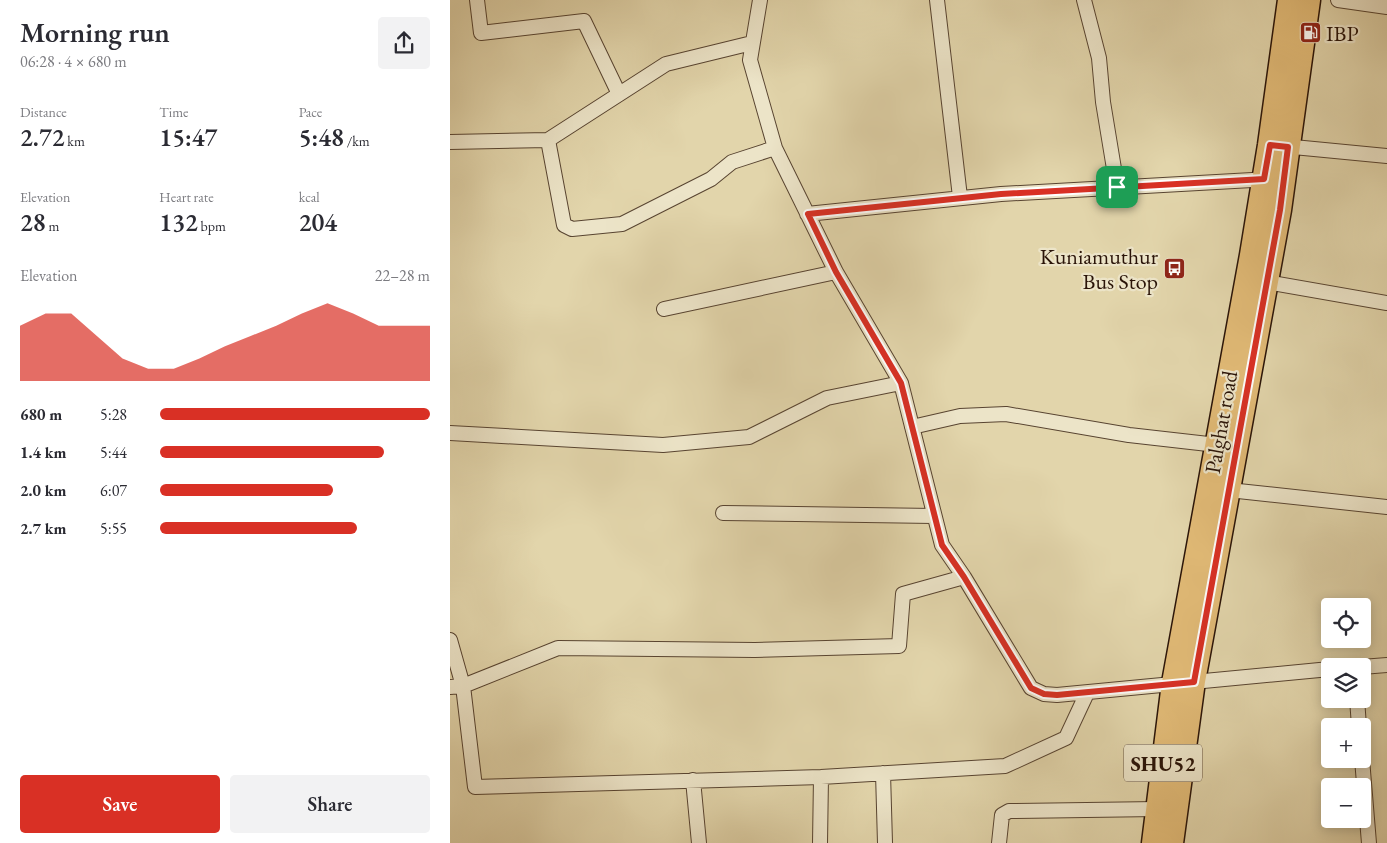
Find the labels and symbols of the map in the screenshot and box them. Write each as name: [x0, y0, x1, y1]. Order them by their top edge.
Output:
place label: IBP: [1326, 19, 1359, 48]
fuel station icon: IBP: [1298, 21, 1322, 45]
pin: [1096, 166, 1138, 208]
place label: Kuniamuthur Bus Stop: [1040, 242, 1159, 296]
bus stop icon: Kuniamuthur Bus Stop: [1162, 257, 1186, 281]
street label: Palghat road: [1198, 368, 1244, 476]
road number: SHU52: [1124, 744, 1202, 781]

